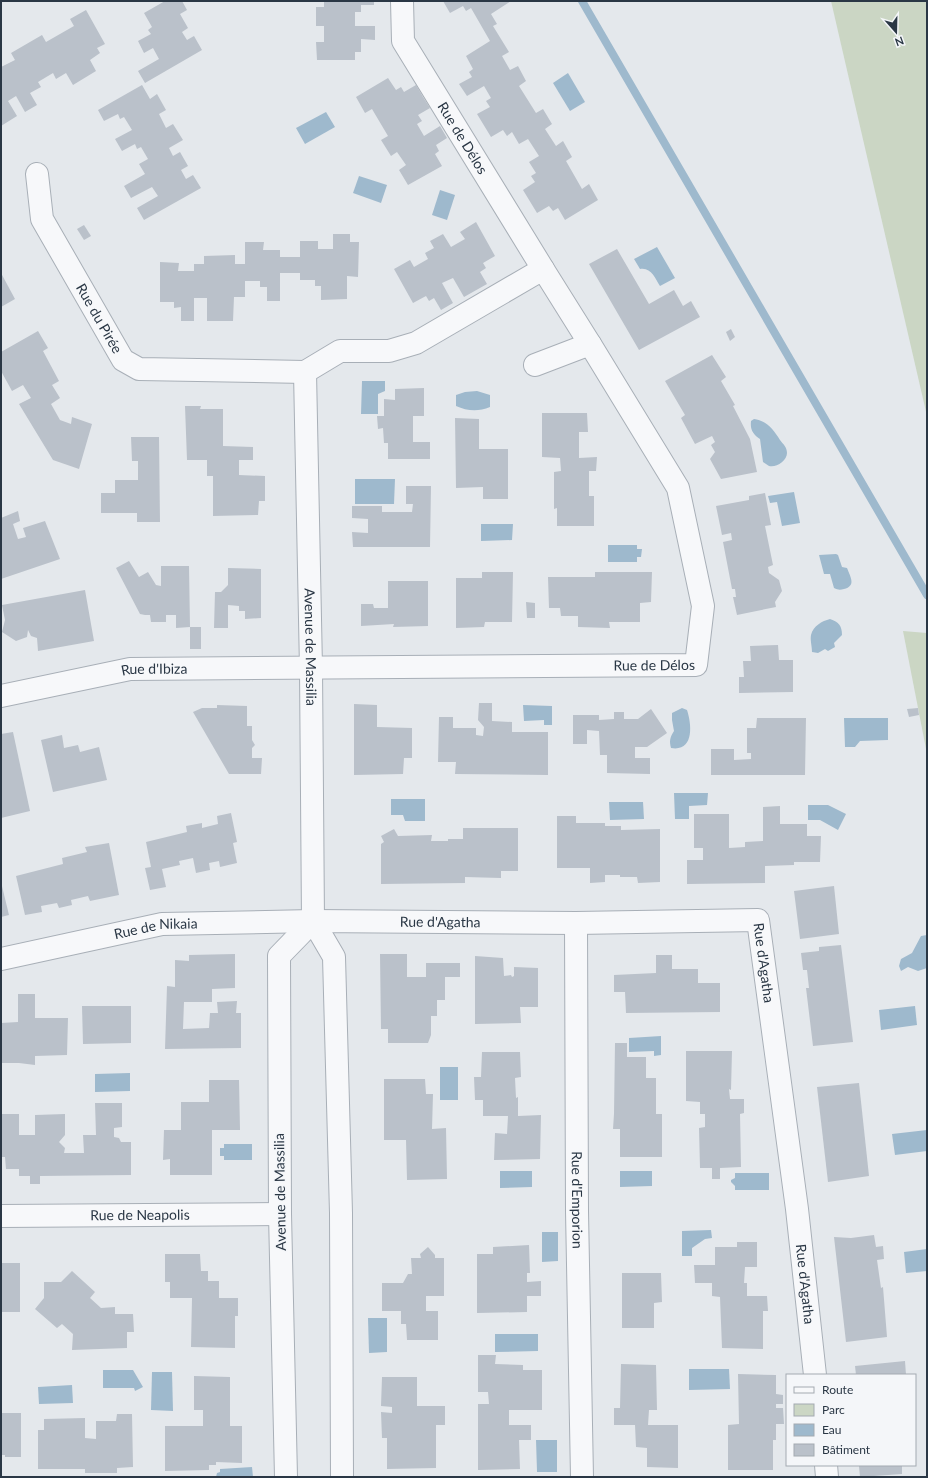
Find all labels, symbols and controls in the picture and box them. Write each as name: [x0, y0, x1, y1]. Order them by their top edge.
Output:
north arrow: [876, 12, 916, 52]
text: N: [893, 34, 906, 49]
street label: Rue de Délos: [435, 99, 492, 177]
street label: Rue du Pirée: [73, 280, 126, 356]
street label: Avenue de Massilia: [301, 588, 320, 706]
street label: Rue de Délos: [613, 656, 695, 674]
street label: Rue d'Ibiza: [119, 660, 187, 679]
street label: Rue d'Agatha: [400, 913, 481, 930]
street label: Rue de Nikaia: [112, 914, 198, 942]
street label: Rue d'Agatha: [750, 922, 778, 1004]
street label: Avenue de Massilia: [270, 1133, 289, 1251]
street label: Rue d'Emporion: [569, 1151, 587, 1249]
street label: Rue de Neapolis: [90, 1206, 190, 1223]
street label: Rue d'Agatha: [793, 1243, 818, 1325]
legend: [786, 1374, 916, 1466]
text: Route: [822, 1382, 853, 1397]
text: Parc: [822, 1402, 845, 1417]
text: Eau: [822, 1422, 842, 1437]
text: Bâtiment: [822, 1442, 871, 1457]

